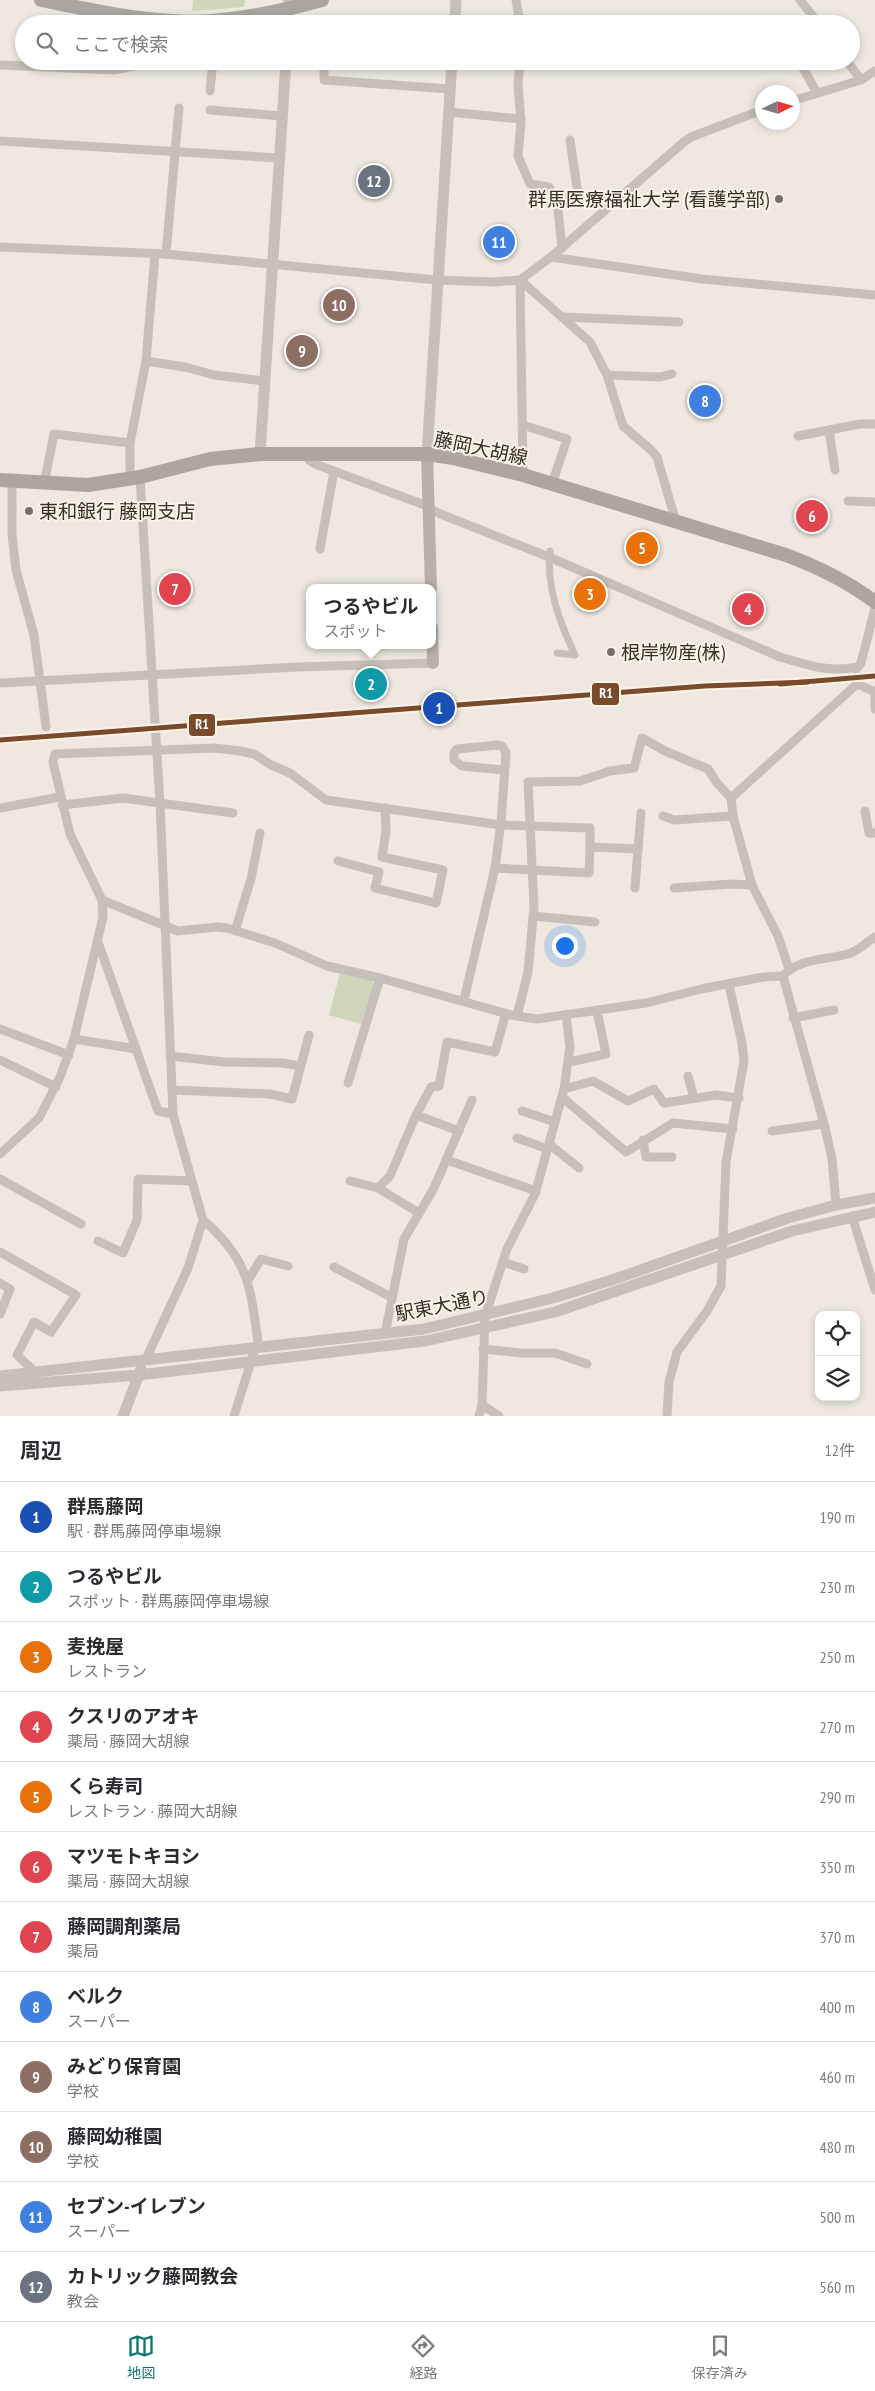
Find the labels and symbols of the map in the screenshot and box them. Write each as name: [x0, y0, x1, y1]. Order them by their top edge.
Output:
north arrow: [755, 85, 800, 130]
pin: 12: [358, 162, 390, 200]
place label: 群馬医療福祉大学 (看護学部): [528, 187, 770, 211]
marker: 群馬医療福祉大学 (看護学部): [773, 193, 785, 205]
pin: 11: [483, 223, 515, 261]
pin: 10: [323, 286, 355, 324]
pin: 9: [286, 332, 318, 370]
pin: 8: [689, 382, 721, 420]
street label: 藤岡大胡線: [432, 426, 530, 470]
pin: 6: [796, 497, 828, 535]
place label: 東和銀行 藤岡支店: [39, 499, 195, 523]
marker: 東和銀行 藤岡支店: [23, 505, 35, 517]
pin: 5: [626, 529, 658, 567]
pin: 7: [159, 570, 191, 608]
pin: 3: [574, 575, 606, 613]
pin: 4: [732, 590, 764, 628]
place label: 根岸物産(株): [621, 640, 725, 664]
marker: 根岸物産(株): [605, 646, 617, 658]
pin: 2: [355, 665, 387, 703]
line badge: R1: [591, 682, 620, 706]
text: R1: [599, 684, 613, 702]
pin: 1: [423, 689, 455, 727]
line badge: R1: [188, 713, 216, 737]
text: R1: [195, 715, 209, 733]
your location: [552, 933, 578, 959]
street label: 駅東大通り: [393, 1284, 491, 1326]

